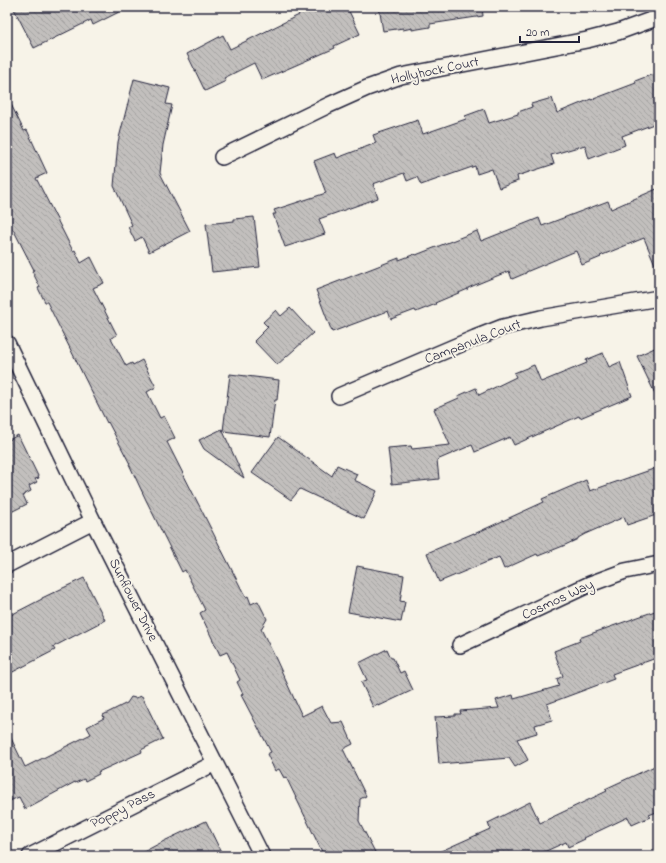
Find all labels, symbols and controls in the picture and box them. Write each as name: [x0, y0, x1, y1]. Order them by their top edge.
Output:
scale bar: [520, 18, 579, 44]
text: 20 m: [526, 24, 549, 42]
street label: Hollyhock Court: [389, 51, 481, 92]
street label: Campanula Court: [422, 314, 524, 370]
street label: Sunflower Drive: [103, 555, 163, 646]
street label: Cosmos Way: [519, 574, 598, 627]
street label: Poppy Pass: [87, 784, 159, 835]

